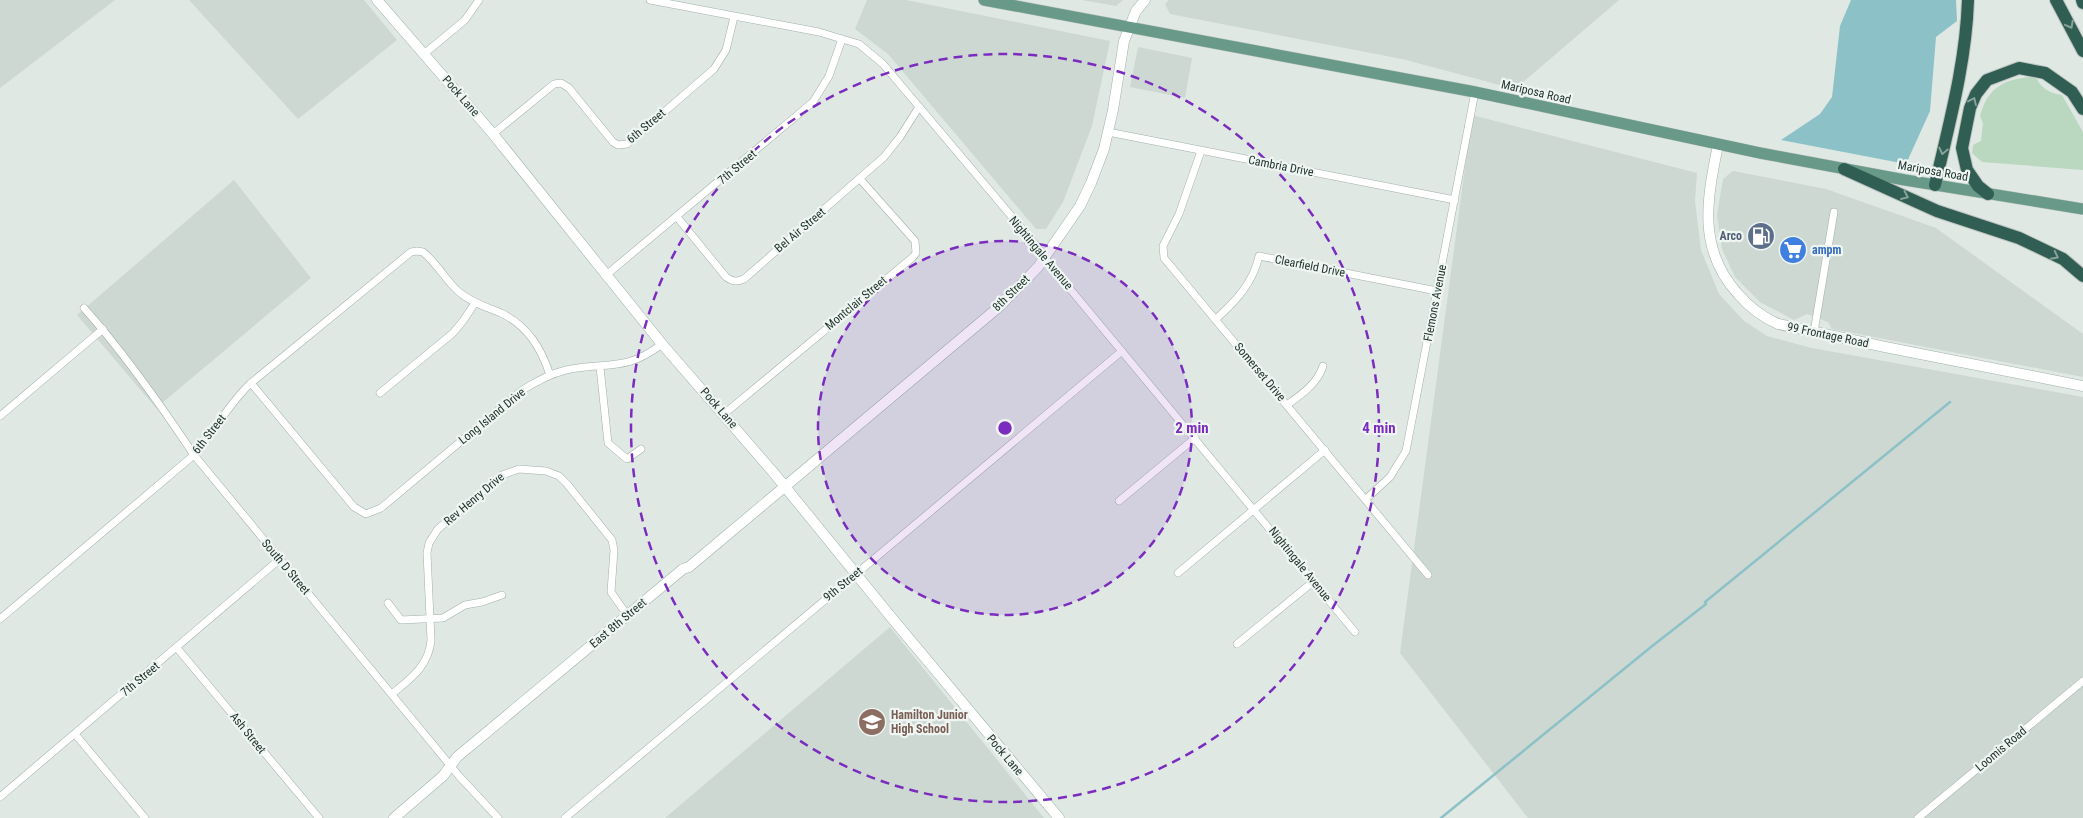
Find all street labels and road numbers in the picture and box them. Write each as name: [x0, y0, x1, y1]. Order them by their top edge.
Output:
street label: Pock Lane: [440, 73, 483, 119]
street label: Mariposa Road: [1500, 77, 1572, 107]
street label: 6th Street: [624, 106, 669, 146]
street label: 7th Street: [715, 147, 760, 187]
street label: Cambria Drive: [1247, 153, 1315, 179]
street label: Mariposa Road: [1897, 158, 1969, 184]
street label: Bel Air Street: [772, 204, 829, 255]
street label: Nightingale Avenue: [1006, 214, 1076, 293]
street label: Clearfield Drive: [1274, 252, 1347, 280]
street label: Flemons Avenue: [1421, 263, 1449, 343]
street label: 8th Street: [990, 272, 1033, 314]
street label: Montclair Street: [822, 273, 890, 333]
street label: 99 Frontage Road: [1786, 319, 1870, 351]
street label: Somerset Drive: [1232, 340, 1289, 404]
street label: Long Island Drive: [456, 385, 528, 447]
street label: Pock Lane: [698, 385, 741, 431]
street label: 6th Street: [189, 411, 229, 456]
street label: Rev Henry Drive: [441, 470, 507, 528]
street label: Nightingale Avenue: [1266, 524, 1334, 604]
street label: South D Street: [259, 537, 313, 598]
street label: 9th Street: [821, 564, 866, 604]
street label: East 8th Street: [587, 595, 650, 651]
street label: 7th Street: [118, 659, 163, 699]
street label: Ash Street: [227, 710, 269, 757]
street label: Loomis Road: [1973, 724, 2029, 774]
street label: Pock Lane: [984, 732, 1026, 779]

